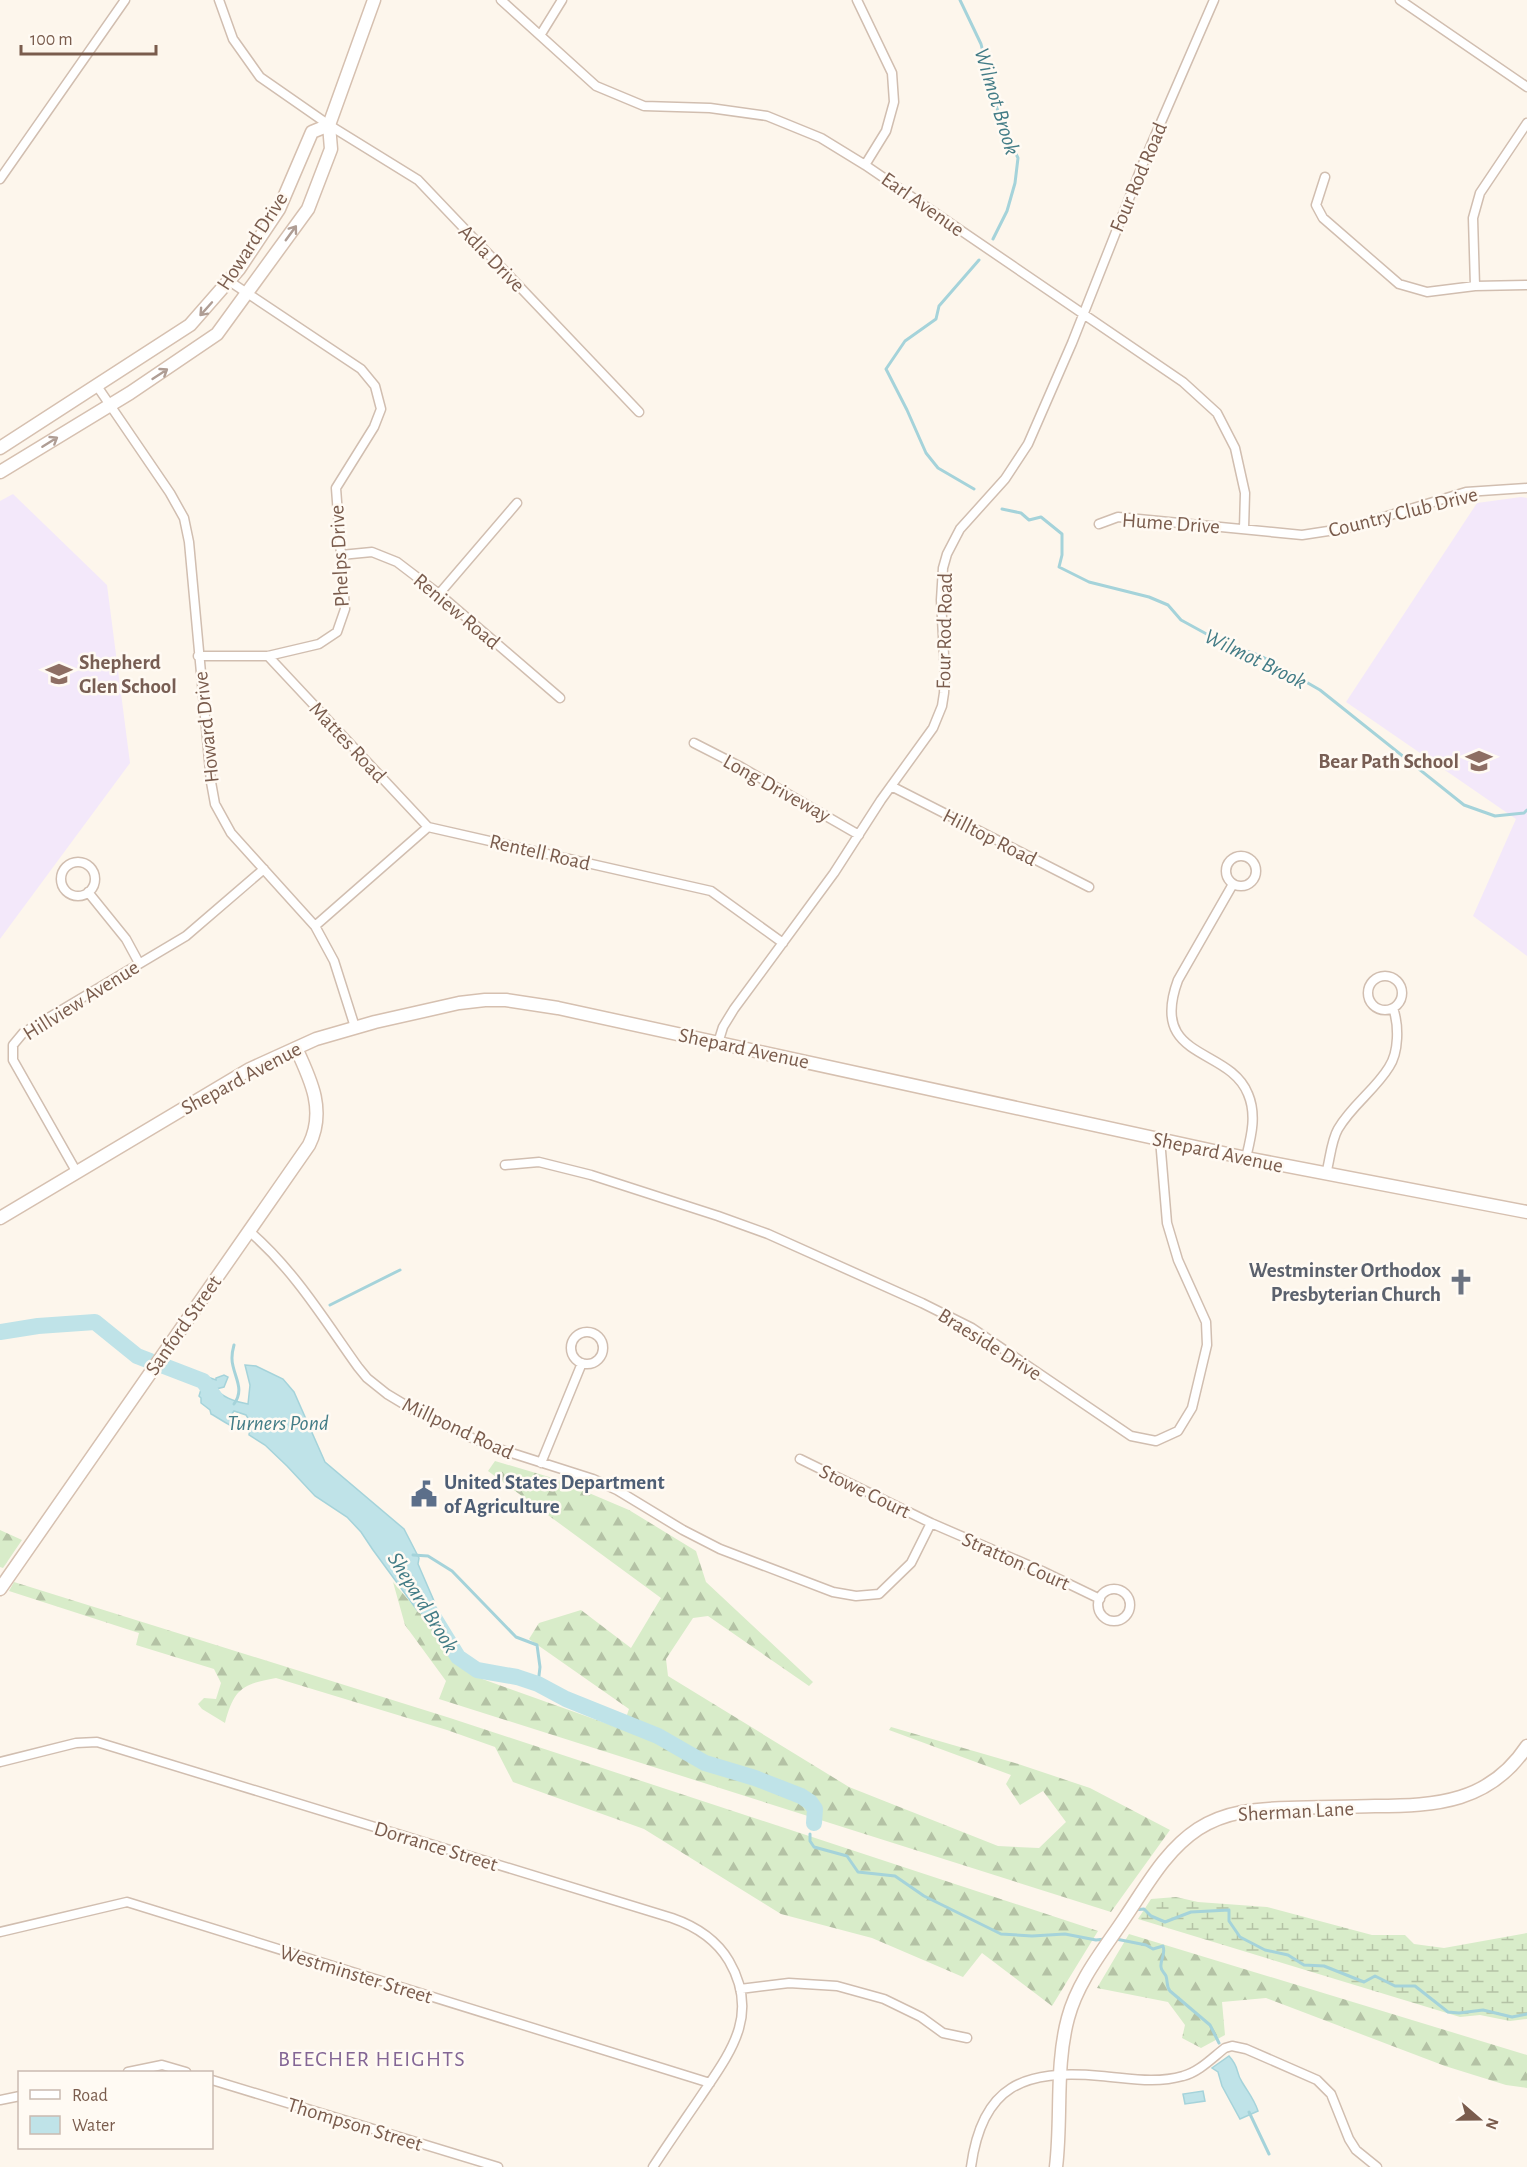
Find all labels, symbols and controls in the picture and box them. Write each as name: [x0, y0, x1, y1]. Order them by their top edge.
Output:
scale bar: [21, 18, 156, 56]
text: 100 m: [30, 31, 73, 49]
water label: Wilmot Brook: [970, 45, 1024, 157]
street label: Four Rod Road: [1106, 119, 1171, 235]
street label: Earl Avenue: [877, 168, 968, 241]
street label: Howard Drive: [213, 189, 292, 294]
street label: Adla Drive: [455, 221, 529, 296]
one-way arrow: [285, 225, 297, 241]
one-way arrow: [199, 301, 213, 316]
one-way arrow: [151, 367, 168, 379]
one-way arrow: [41, 436, 58, 448]
street label: Country Club Drive: [1326, 484, 1480, 541]
street label: Phelps Drive: [326, 504, 353, 608]
street label: Hume Drive: [1121, 510, 1221, 537]
street label: Reniew Road: [409, 569, 504, 653]
street label: Four Rod Road: [933, 572, 956, 690]
water label: Wilmot Brook: [1201, 625, 1310, 693]
place label: Shepherd Glen School: [79, 652, 177, 697]
school or university icon: Shepherd Glen School: [44, 659, 74, 689]
street label: Howard Drive: [190, 670, 223, 784]
street label: Mattes Road: [305, 698, 390, 787]
school or university icon: Bear Path School: [1464, 746, 1494, 776]
street label: Long Driveway: [720, 750, 834, 826]
place label: Bear Path School: [1318, 751, 1459, 772]
street label: Hilltop Road: [939, 805, 1040, 870]
street label: Rentell Road: [487, 831, 593, 874]
street label: Hillview Avenue: [20, 956, 143, 1044]
street label: Shepard Avenue: [677, 1024, 811, 1073]
street label: Shepard Avenue: [178, 1038, 305, 1119]
street label: Shepard Avenue: [1151, 1128, 1285, 1177]
place label: Westminster Orthodox Presbyterian Church: [1249, 1260, 1441, 1305]
church icon: Westminster Orthodox Presbyterian Church: [1446, 1267, 1476, 1297]
street label: Sanford Street: [141, 1271, 226, 1379]
street label: Braeside Drive: [934, 1304, 1045, 1384]
street label: Millpond Road: [399, 1394, 517, 1463]
water label: Turners Pond: [227, 1412, 329, 1434]
street label: Stowe Court: [816, 1461, 914, 1523]
place label: United States Department of Agriculture: [444, 1472, 664, 1517]
public building icon: United States Department of Agriculture: [409, 1479, 439, 1509]
street label: Stratton Court: [959, 1528, 1073, 1595]
water label: Shepard Brook: [383, 1548, 463, 1657]
street label: Sherman Lane: [1237, 1798, 1355, 1825]
street label: Dorrance Street: [372, 1818, 500, 1875]
street label: Westminster Street: [277, 1941, 435, 2008]
district label: BEECHER HEIGHTS: [278, 2048, 466, 2070]
legend: [18, 2071, 213, 2149]
text: Road: [72, 2087, 108, 2105]
north arrow: [1449, 2089, 1509, 2149]
street label: Thompson Street: [285, 2094, 425, 2155]
text: N: [1483, 2116, 1502, 2132]
text: Water: [72, 2117, 115, 2135]

